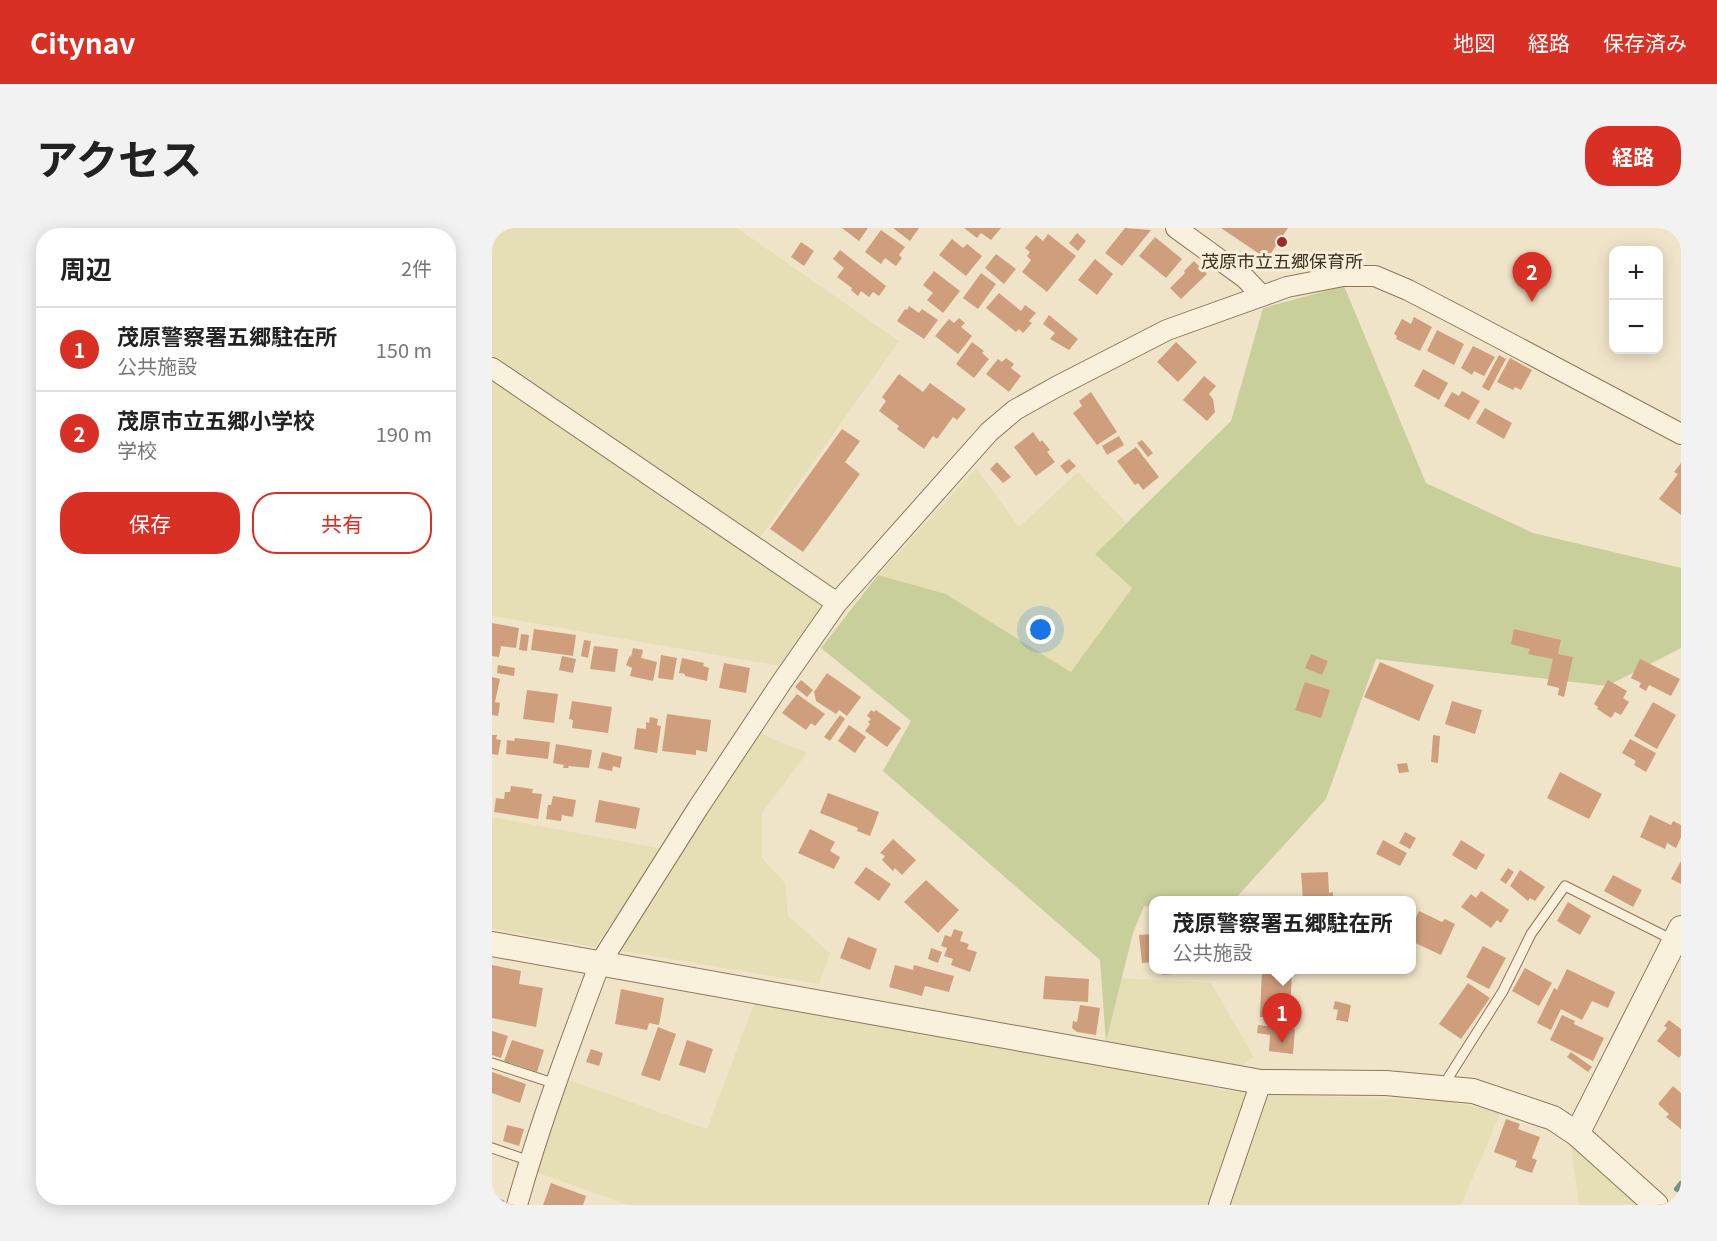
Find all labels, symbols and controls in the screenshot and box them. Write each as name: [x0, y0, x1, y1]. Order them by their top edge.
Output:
text: Citynav: [30, 22, 135, 62]
text: 地図: [1453, 27, 1495, 57]
text: 経路: [1528, 27, 1570, 57]
text: 保存済み: [1603, 27, 1687, 57]
text: アクセス: [36, 126, 202, 187]
button: 経路: [1585, 126, 1681, 186]
marker: 茂原市立五郷保育所: [1275, 235, 1289, 249]
map controls: [1609, 246, 1663, 354]
button: +: [1609, 246, 1663, 300]
place label: 茂原市立五郷保育所: [1201, 247, 1363, 273]
text: 周辺: [60, 249, 112, 286]
text: 2件: [401, 253, 432, 282]
pin: 2: [1512, 253, 1552, 302]
button: −: [1609, 300, 1663, 354]
text: 茂原警察署五郷駐在所: [117, 319, 337, 351]
text: 1: [74, 335, 85, 364]
text: 150 m: [376, 335, 432, 364]
text: 公共施設: [117, 351, 197, 380]
text: 茂原市立五郷小学校: [117, 403, 315, 435]
text: 2: [74, 419, 85, 448]
text: 190 m: [376, 419, 432, 448]
text: 学校: [117, 435, 157, 464]
button: 保存: [60, 492, 240, 554]
button: 共有: [252, 492, 432, 554]
your location: [1026, 615, 1055, 644]
popup: [1149, 896, 1416, 974]
text: 茂原警察署五郷駐在所: [1172, 905, 1393, 937]
text: 公共施設: [1172, 937, 1252, 966]
pin: 1: [1262, 994, 1302, 1043]

